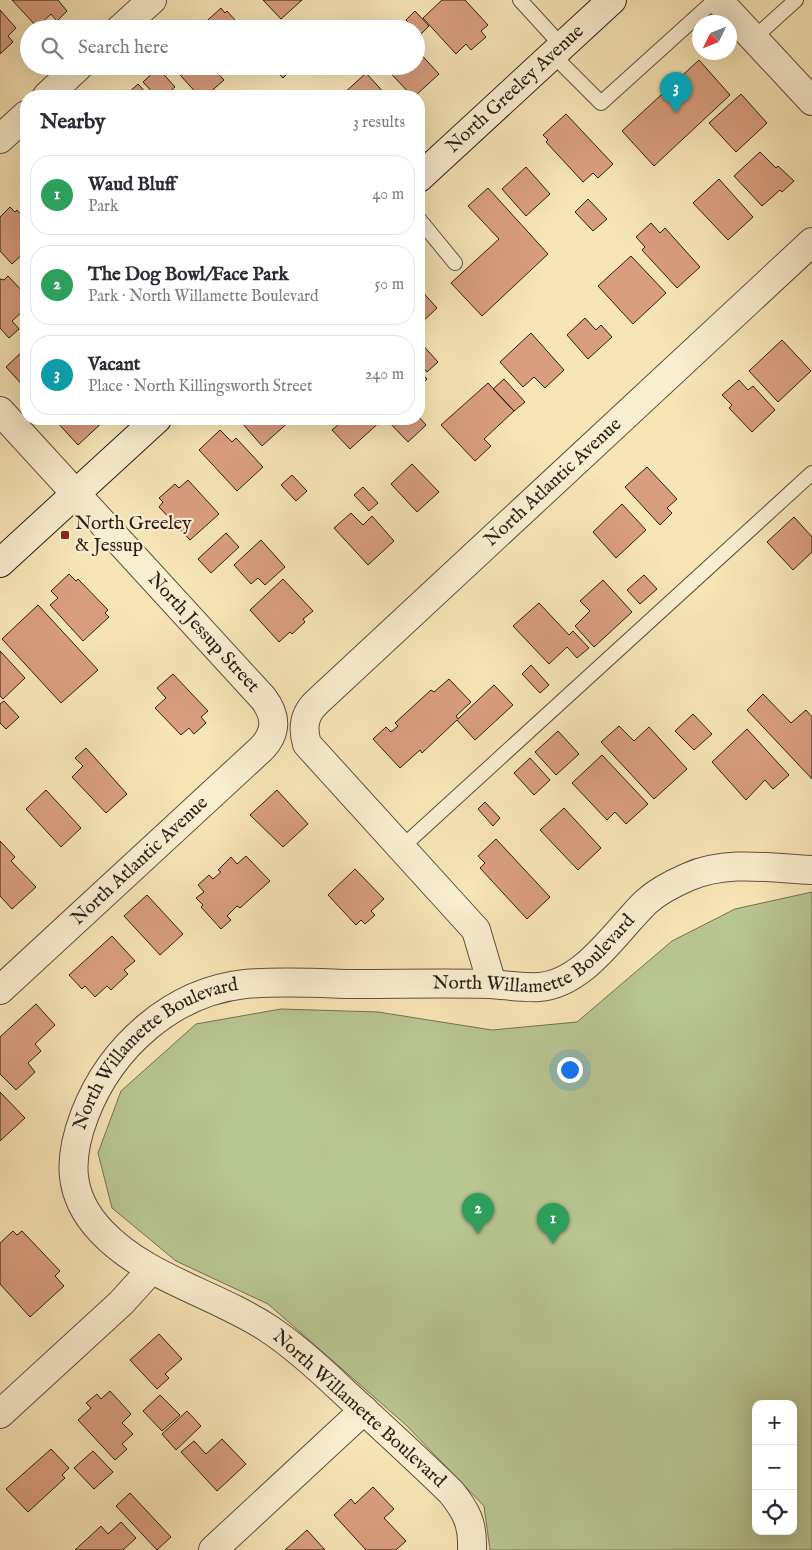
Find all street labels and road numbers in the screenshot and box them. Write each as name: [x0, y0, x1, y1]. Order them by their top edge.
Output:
street label: North Greeley Avenue: [441, 20, 589, 159]
street label: North Atlantic Avenue: [480, 413, 627, 552]
street label: North Jessup Street: [142, 568, 265, 698]
street label: North Atlantic Avenue: [67, 791, 214, 931]
street label: North Willamette Boulevard: [433, 909, 641, 999]
street label: North Willamette Boulevard: [68, 973, 241, 1133]
street label: North Willamette Boulevard: [267, 1325, 451, 1494]

